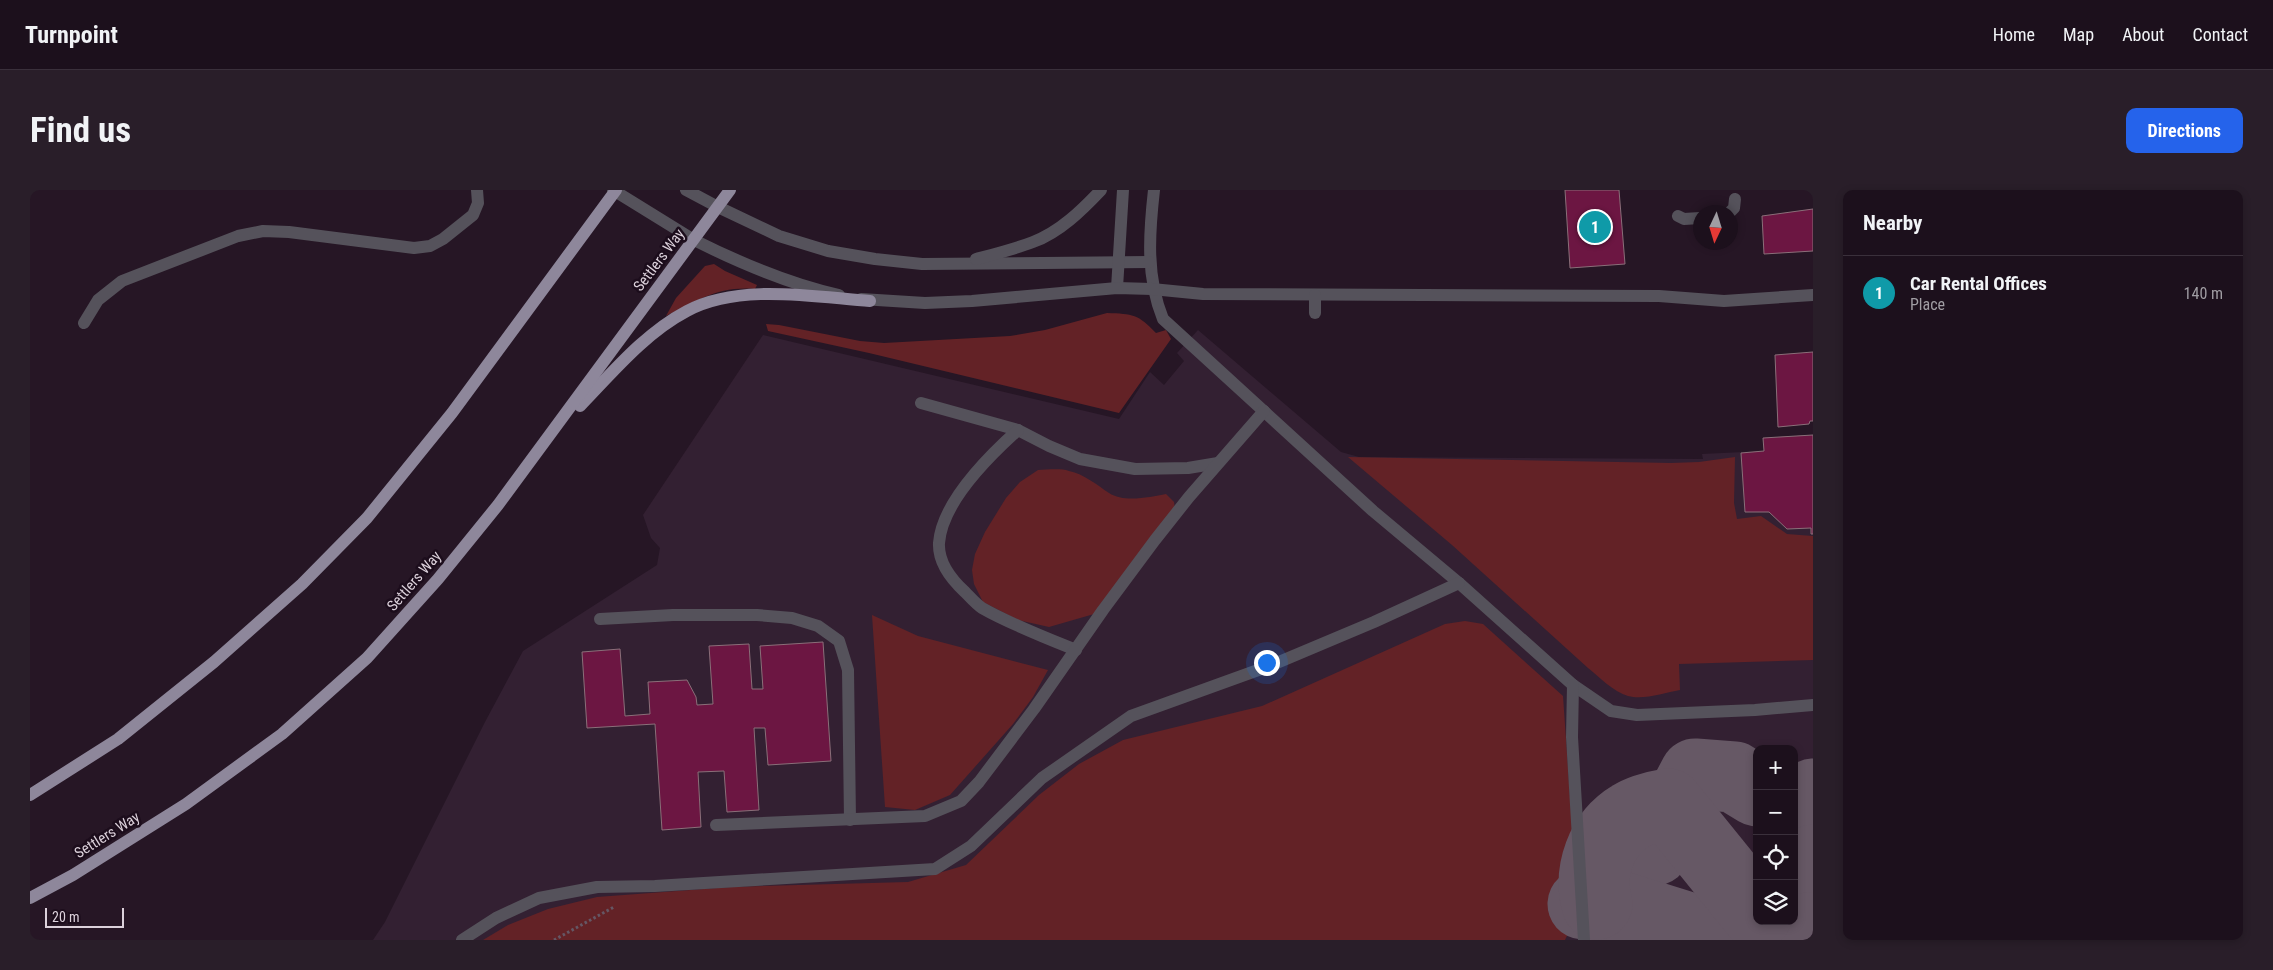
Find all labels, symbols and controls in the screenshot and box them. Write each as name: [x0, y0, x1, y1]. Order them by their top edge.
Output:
text: Turnpoint: [25, 21, 118, 49]
text: Home: [1993, 24, 2035, 45]
text: Map: [2063, 24, 2094, 45]
text: About: [2122, 24, 2164, 45]
text: Contact: [2192, 24, 2248, 45]
button: Directions: [2126, 108, 2243, 153]
text: Find us: [30, 110, 131, 151]
north arrow: [1693, 205, 1738, 250]
pin: 1: [1579, 208, 1611, 246]
text: Nearby: [1863, 211, 1922, 235]
street label: Settlers Way: [630, 225, 688, 295]
text: Car Rental Offices: [1910, 272, 2047, 295]
text: 1: [1875, 284, 1883, 303]
text: 140 m: [2184, 284, 2223, 303]
text: Place: [1910, 295, 1945, 314]
street label: Settlers Way: [383, 547, 445, 615]
your location: [1254, 650, 1280, 676]
map controls: [1753, 745, 1798, 925]
button: +: [1753, 745, 1798, 790]
button: −: [1753, 790, 1798, 835]
street label: Settlers Way: [71, 808, 143, 862]
button: locate: [1753, 835, 1798, 880]
button: layers: [1753, 880, 1798, 925]
scale bar: [45, 905, 124, 928]
text: 20 m: [52, 909, 80, 925]

